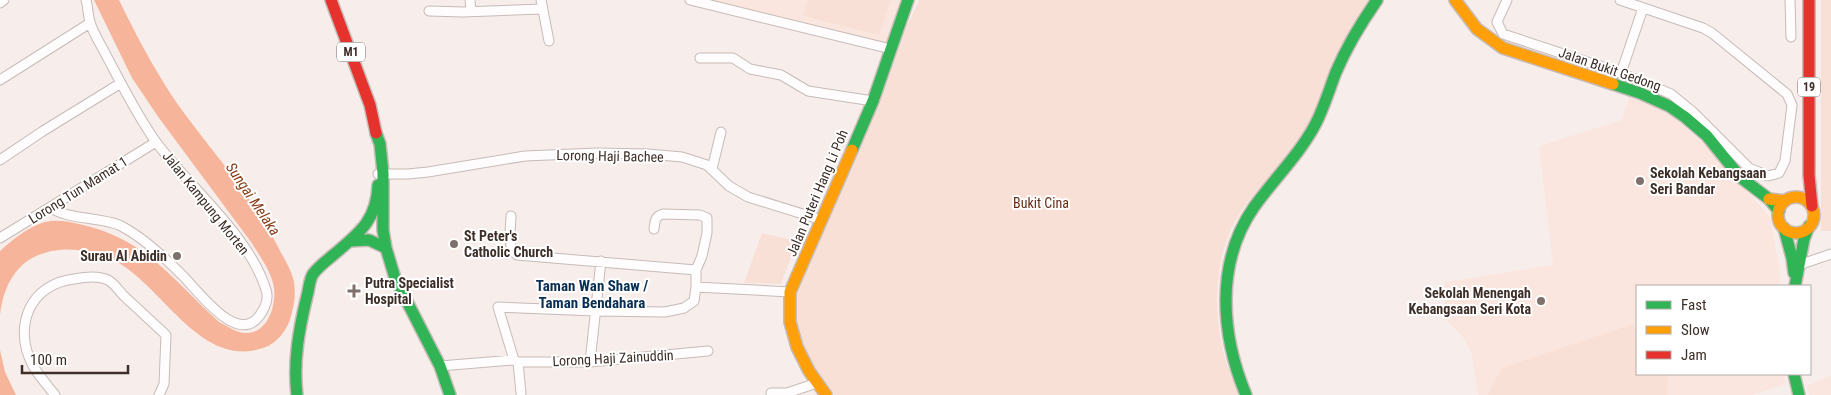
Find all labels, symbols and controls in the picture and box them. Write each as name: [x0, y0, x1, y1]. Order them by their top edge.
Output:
road number: M1: [337, 42, 365, 62]
street label: Jalan Bukit Gedong: [1557, 44, 1663, 94]
road number: 19: [1798, 77, 1820, 96]
street label: Jalan Puteri Hang Li Poh: [783, 127, 851, 259]
street label: Lorong Haji Bachee: [556, 147, 664, 165]
street label: Jalan Kampung Morten: [159, 148, 253, 258]
street label: Lorong Tun Mamat 1: [26, 153, 130, 227]
water label: Sungai Melaka: [222, 159, 284, 239]
place label: Sekolah Kebangsaan Seri Bandar: [1650, 165, 1766, 197]
marker: Sekolah Kebangsaan Seri Bandar: [1634, 175, 1646, 187]
park label: Bukit Cina: [1013, 195, 1069, 211]
place label: St Peter's Catholic Church: [464, 228, 553, 260]
marker: St Peter's Catholic Church: [448, 238, 460, 250]
place label: Surau Al Abidin: [80, 248, 167, 264]
marker: Surau Al Abidin: [171, 250, 183, 262]
place label: Putra Specialist Hospital: [365, 275, 454, 307]
district label: Taman Wan Shaw / Taman Bendahara: [536, 277, 648, 312]
marker: Putra Specialist Hospital: [347, 284, 361, 298]
place label: Sekolah Menengah Kebangsaan Seri Kota: [1409, 285, 1531, 317]
legend: [1636, 285, 1811, 375]
marker: Sekolah Menengah Kebangsaan Seri Kota: [1535, 295, 1547, 307]
text: Fast: [1681, 296, 1706, 314]
text: Slow: [1681, 321, 1710, 339]
scale bar: [22, 342, 129, 374]
text: Jam: [1681, 346, 1707, 364]
street label: Lorong Haji Zainuddin: [552, 347, 674, 369]
text: 100 m: [30, 351, 67, 369]

